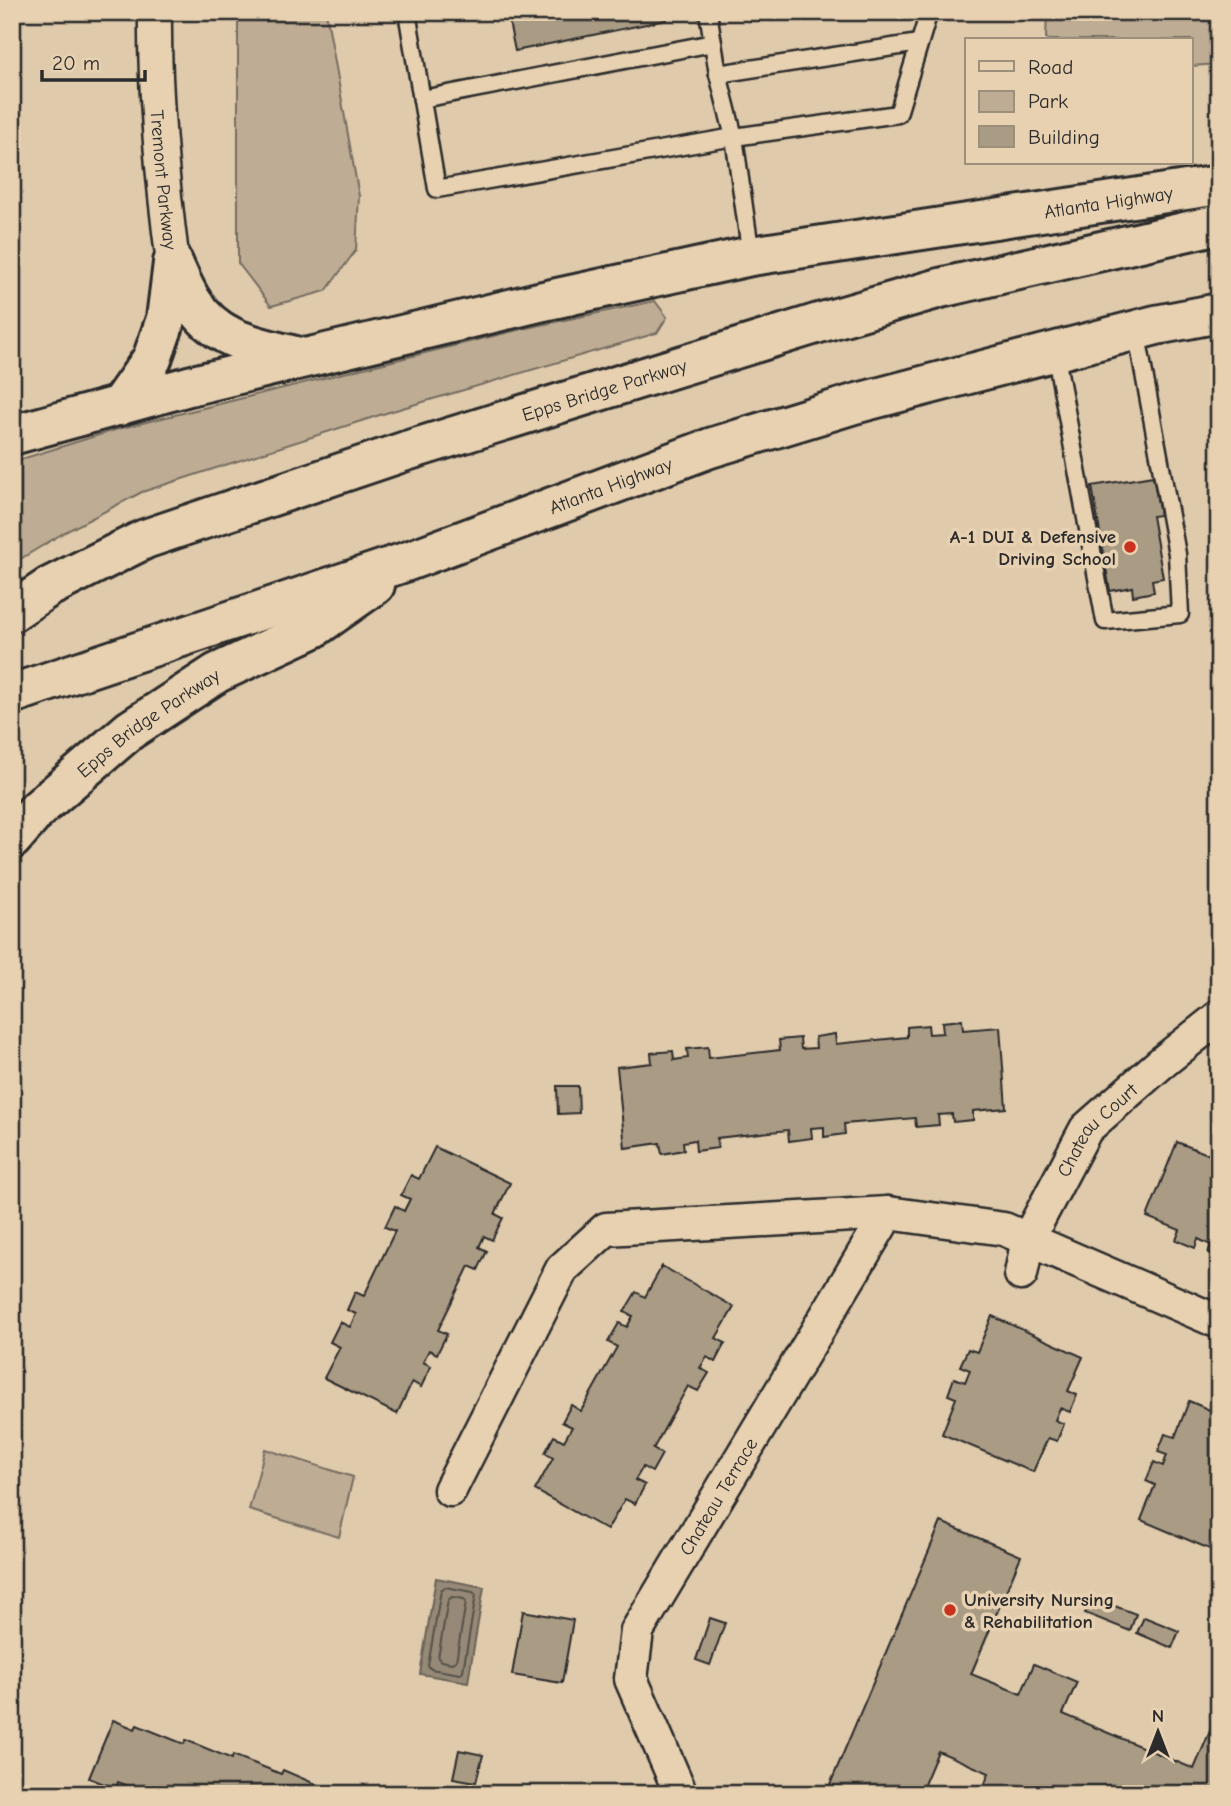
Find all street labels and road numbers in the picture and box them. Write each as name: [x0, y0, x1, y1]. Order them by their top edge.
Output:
street label: Tremont Parkway: [146, 109, 181, 252]
street label: Atlanta Highway: [1043, 182, 1175, 223]
street label: Epps Bridge Parkway: [520, 355, 690, 426]
street label: Atlanta Highway: [546, 453, 676, 519]
street label: Epps Bridge Parkway: [73, 664, 225, 782]
street label: Chateau Court: [1053, 1079, 1143, 1181]
street label: Chateau Terrace: [675, 1434, 763, 1559]

